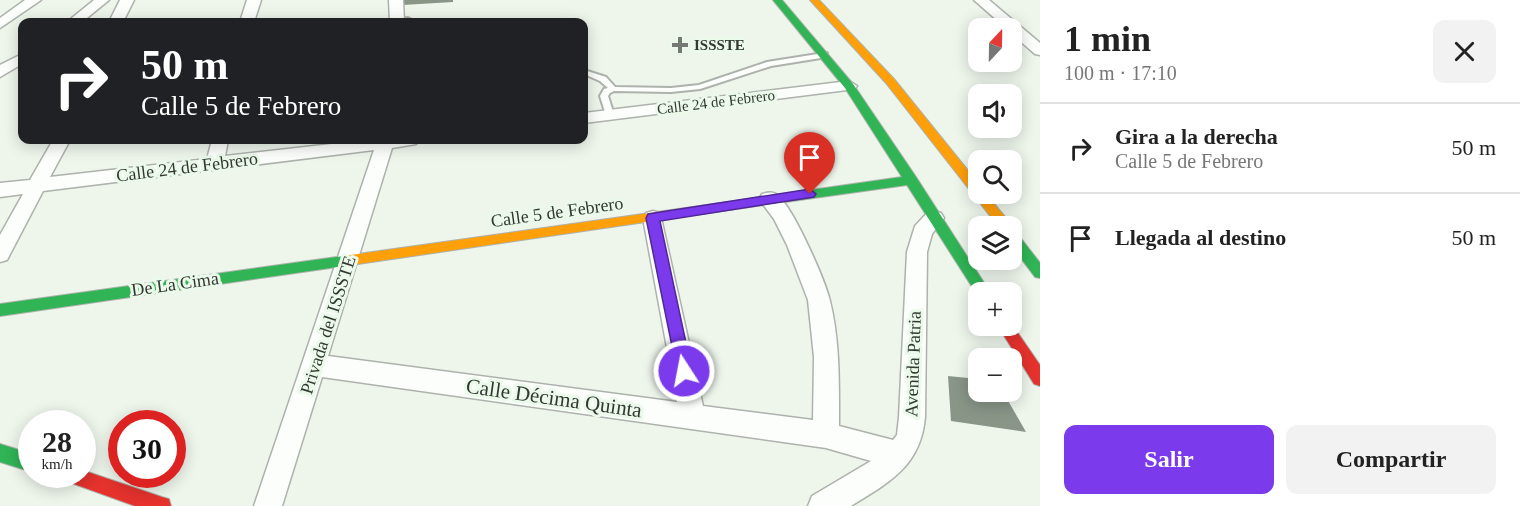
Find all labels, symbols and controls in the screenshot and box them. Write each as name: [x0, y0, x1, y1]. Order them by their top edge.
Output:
north arrow: [968, 18, 1022, 72]
map controls: [968, 18, 1022, 402]
text: 1 min: [1064, 19, 1151, 59]
button: close: [1433, 20, 1496, 83]
marker: ISSSTE: [671, 36, 689, 54]
place label: ISSSTE: [694, 37, 745, 53]
icon: right: [42, 42, 120, 120]
text: 50 m: [141, 42, 229, 88]
text: 100 m · 17:10: [1064, 62, 1177, 84]
button: sound: [968, 84, 1022, 138]
street label: Calle 24 de Febrero: [656, 87, 776, 117]
text: Calle 5 de Febrero: [141, 91, 341, 121]
text: Gira a la derecha: [1115, 124, 1278, 149]
pin: [784, 132, 835, 194]
icon: right: [1064, 132, 1097, 165]
text: 50 m: [1451, 135, 1496, 160]
icon: arrive: [793, 141, 826, 174]
street label: Calle 24 de Febrero: [115, 148, 259, 186]
button: search: [968, 150, 1022, 204]
text: Calle 5 de Febrero: [1115, 150, 1263, 172]
street label: Calle 5 de Febrero: [490, 193, 624, 231]
button: layers: [968, 216, 1022, 270]
icon: arrive: [1064, 222, 1097, 255]
text: Llegada al destino: [1115, 225, 1286, 250]
text: 50 m: [1451, 225, 1496, 250]
street label: Privada del ISSSTE: [296, 253, 360, 397]
street label: De La Cima: [130, 268, 220, 300]
button: +: [968, 282, 1022, 336]
street label: Avenida Patria: [901, 311, 925, 417]
position arrow: [652, 339, 716, 403]
button: −: [968, 348, 1022, 402]
street label: Calle Décima Quinta: [465, 374, 644, 422]
speed limit sign: 30: [108, 410, 186, 488]
text: 28: [42, 425, 72, 458]
button: Salir: [1064, 425, 1274, 494]
button: Compartir: [1286, 425, 1496, 494]
text: km/h: [42, 456, 72, 472]

